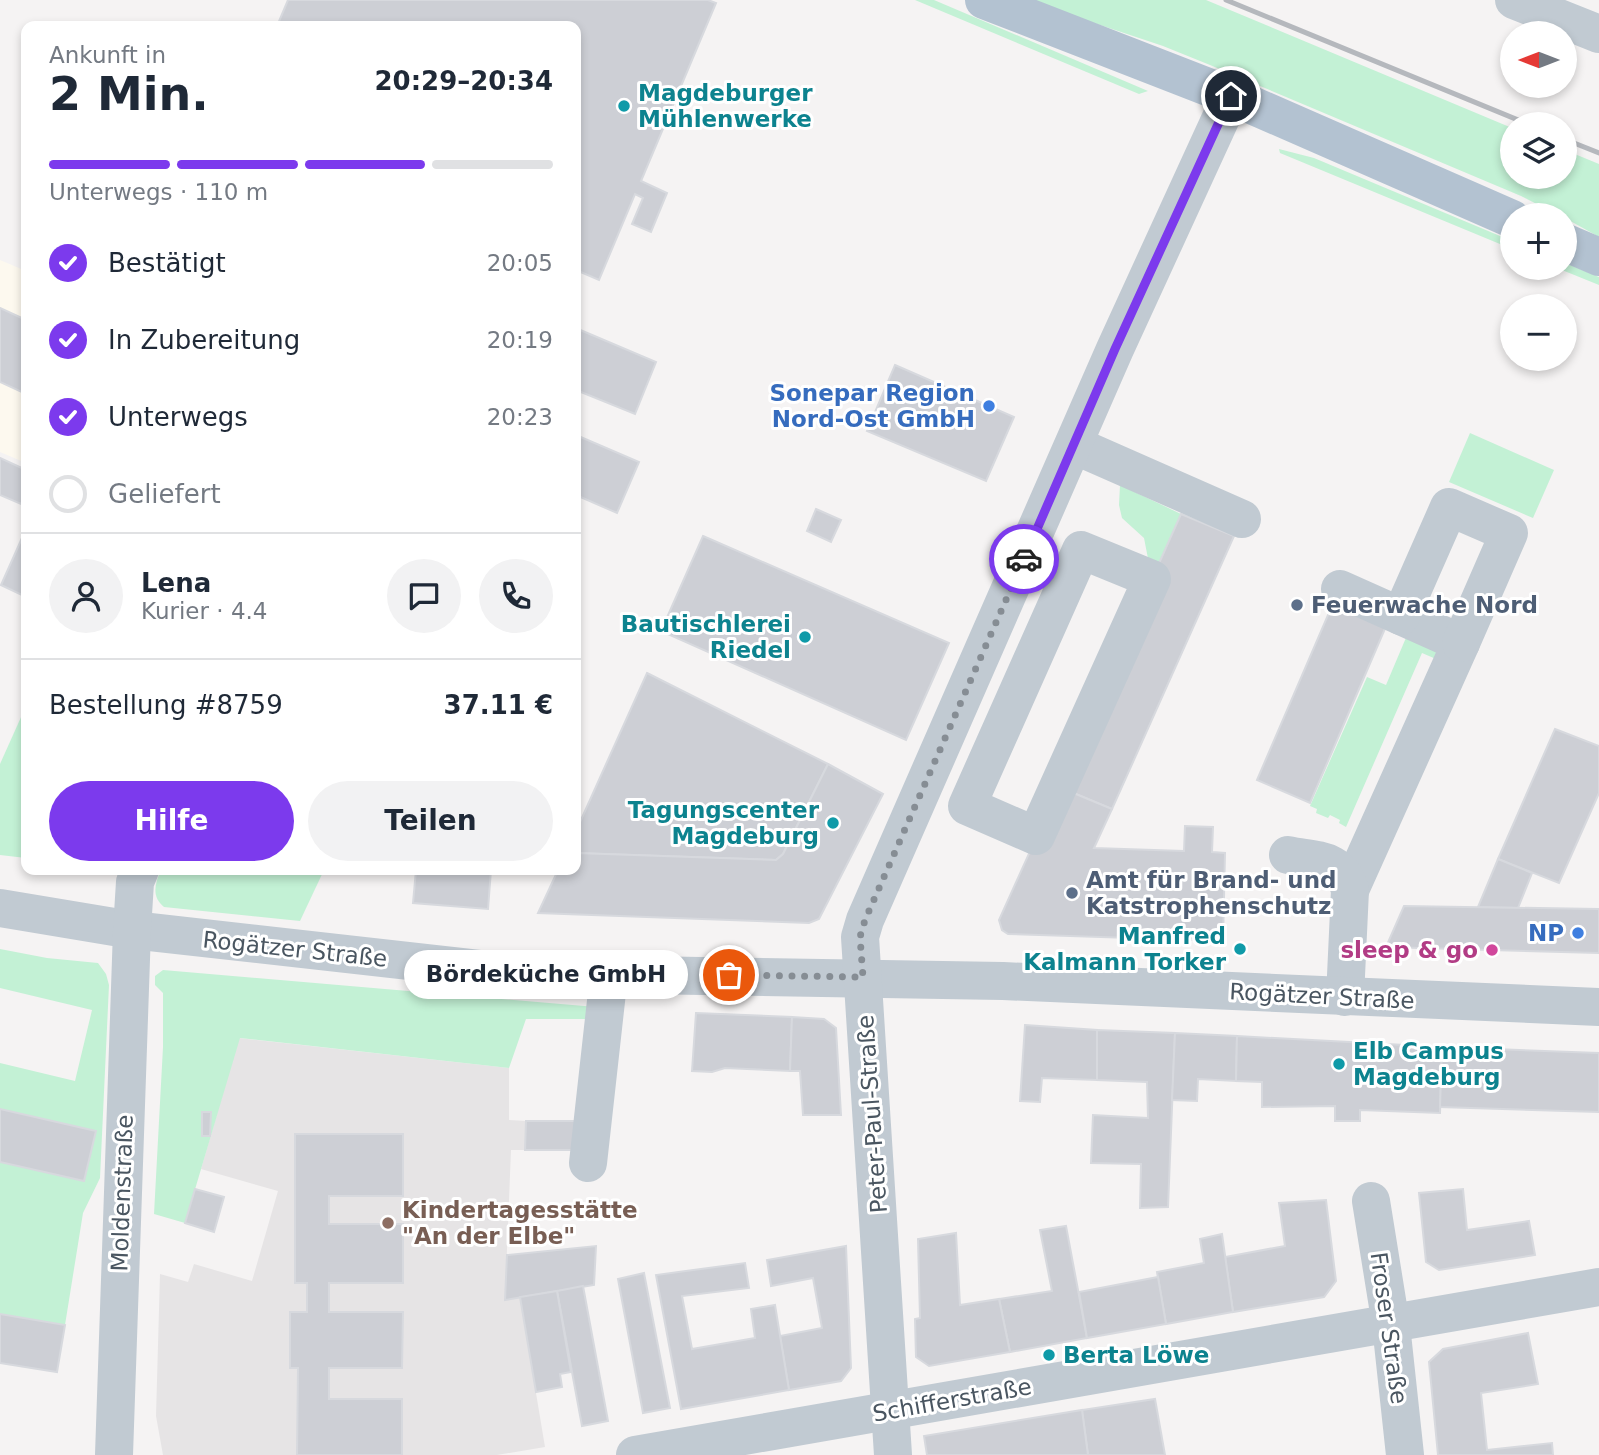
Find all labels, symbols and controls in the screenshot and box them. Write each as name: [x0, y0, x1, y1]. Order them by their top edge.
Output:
north arrow: [1500, 21, 1577, 98]
map controls: [1500, 21, 1577, 371]
text: Ankunft in: [49, 42, 166, 68]
text: 20:29–20:34: [374, 66, 553, 96]
pin: [1201, 66, 1261, 126]
text: 2 Min.: [49, 67, 209, 121]
icon: home: [1212, 77, 1250, 115]
place label: Magdeburger Mühlenwerke: [638, 80, 813, 132]
marker: Magdeburger Mühlenwerke: [616, 98, 632, 114]
button: layers: [1500, 112, 1577, 189]
text: Unterwegs · 110 m: [49, 179, 268, 205]
button: +: [1500, 203, 1577, 280]
icon: check: [49, 244, 87, 282]
text: Bestätigt: [108, 248, 226, 278]
text: 20:05: [487, 250, 553, 276]
button: −: [1500, 294, 1577, 371]
icon: check: [49, 321, 87, 359]
text: In Zubereitung: [108, 325, 300, 355]
text: 20:19: [487, 327, 553, 353]
place label: Sonepar Region Nord-Ost GmbH: [769, 380, 975, 432]
icon: check: [49, 398, 87, 436]
marker: Sonepar Region Nord-Ost GmbH: [981, 398, 997, 414]
text: Unterwegs: [108, 402, 248, 432]
text: 20:23: [487, 404, 553, 430]
text: Geliefert: [108, 479, 221, 509]
courier: [989, 524, 1059, 594]
icon: car: [1005, 540, 1043, 578]
button: person: [49, 559, 123, 633]
button: chat: [387, 559, 461, 633]
button: phone: [479, 559, 553, 633]
text: Lena: [141, 568, 211, 598]
place label: Feuerwache Nord: [1311, 592, 1538, 618]
marker: Feuerwache Nord: [1289, 597, 1305, 613]
text: Kurier · 4.4: [141, 598, 267, 624]
place label: Bautischlerei Riedel: [621, 611, 791, 663]
marker: Bautischlerei Riedel: [797, 629, 813, 645]
text: Bestellung #8759: [49, 690, 283, 720]
text: 37.11 €: [444, 690, 553, 720]
button: Hilfe: [49, 781, 294, 861]
button: Teilen: [308, 781, 553, 861]
place label: Tagungscenter Magdeburg: [628, 797, 820, 849]
marker: Tagungscenter Magdeburg: [825, 815, 841, 831]
place label: Amt für Brand- und Katstrophenschutz: [1086, 867, 1337, 919]
marker: Amt für Brand- und Katstrophenschutz: [1064, 885, 1080, 901]
place label: NP: [1528, 920, 1564, 946]
place label: Manfred Kalmann Torker: [1023, 923, 1227, 975]
marker: NP: [1570, 925, 1586, 941]
street label: Rogätzer Straße: [201, 926, 389, 972]
place label: sleep & go: [1340, 937, 1478, 963]
marker: Manfred Kalmann Torker: [1232, 941, 1248, 957]
marker: sleep & go: [1484, 942, 1500, 958]
pin: [699, 945, 759, 1005]
callout: Bördeküche GmbH: [404, 950, 687, 1000]
icon: bag: [710, 956, 748, 994]
text: Bördeküche GmbH: [426, 961, 666, 987]
street label: Rogätzer Straße: [1229, 978, 1415, 1014]
street label: Peter-Paul-Straße: [852, 1014, 892, 1214]
place label: Elb Campus Magdeburg: [1353, 1038, 1504, 1090]
marker: Elb Campus Magdeburg: [1331, 1056, 1347, 1072]
street label: Moldenstraße: [106, 1114, 138, 1272]
place label: Kindertagesstätte "An der Elbe": [402, 1197, 638, 1249]
marker: Kindertagesstätte "An der Elbe": [380, 1215, 396, 1231]
street label: Froser Straße: [1365, 1250, 1413, 1406]
place label: Berta Löwe: [1063, 1342, 1209, 1368]
marker: Berta Löwe: [1041, 1347, 1057, 1363]
street label: Schifferstraße: [871, 1373, 1033, 1427]

